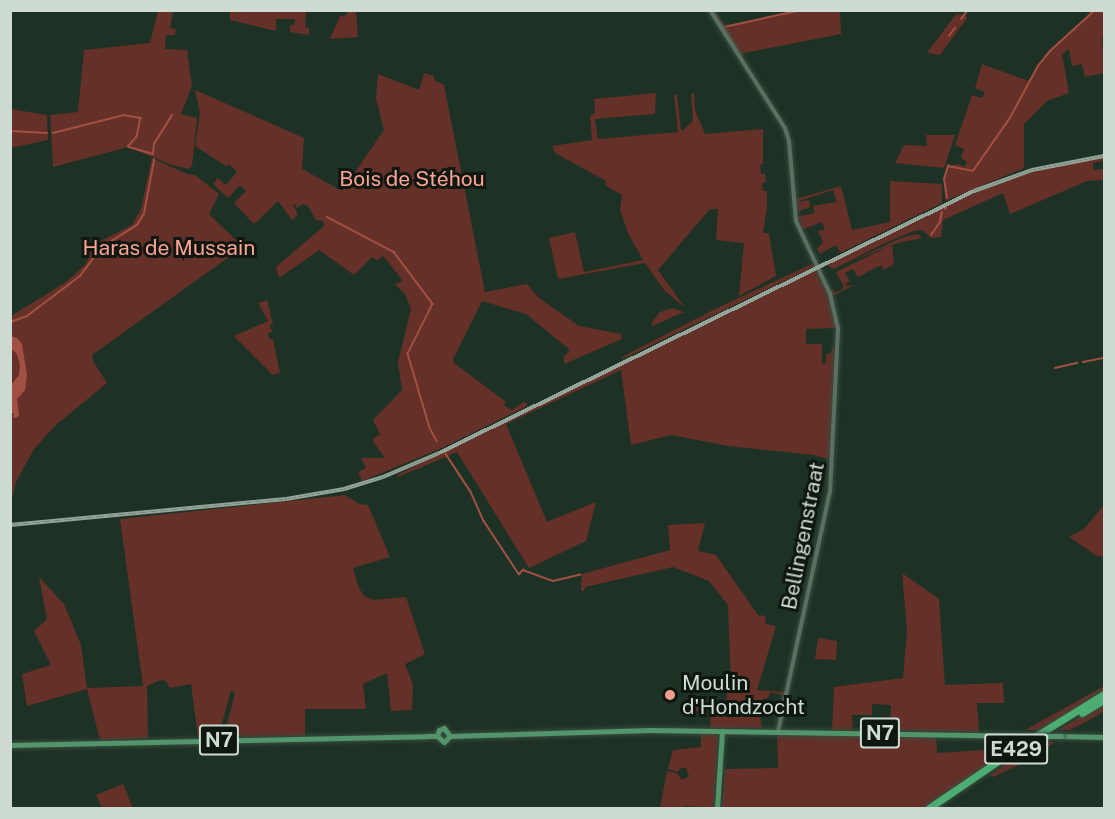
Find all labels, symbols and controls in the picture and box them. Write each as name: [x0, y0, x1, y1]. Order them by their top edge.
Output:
park label: Bois de Stéhou: [339, 166, 485, 192]
park label: Haras de Mussain: [82, 235, 256, 261]
street label: Bellingenstraat: [776, 460, 830, 612]
place label: Moulin d'Hondzocht: [682, 670, 805, 720]
marker: Moulin d'Hondzocht: [663, 688, 677, 702]
road number: N7: [859, 716, 901, 750]
road number: N7: [198, 723, 240, 757]
road number: E429: [983, 732, 1049, 766]

